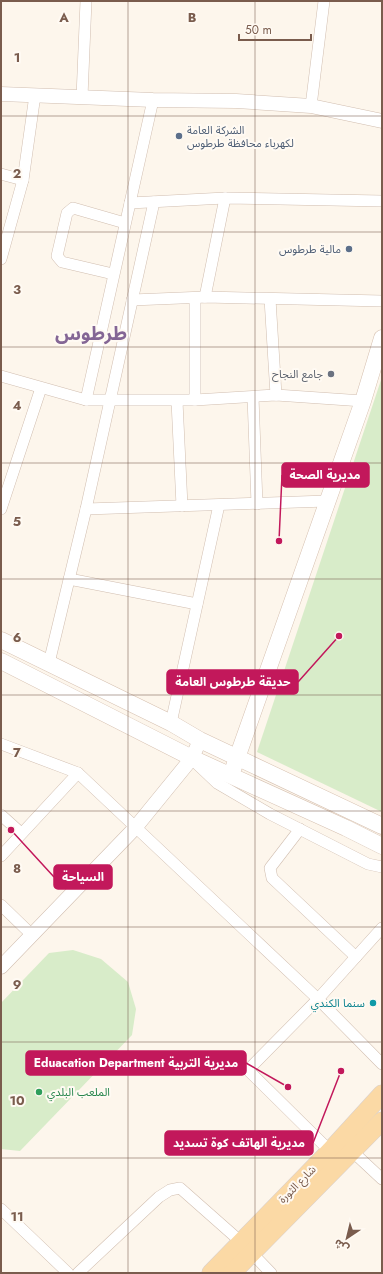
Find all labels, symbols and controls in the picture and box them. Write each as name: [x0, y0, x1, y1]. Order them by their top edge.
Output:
text: A: [58, 8, 69, 27]
text: B: [188, 8, 197, 27]
scale bar: [239, 16, 311, 42]
text: 50 m: [245, 21, 272, 39]
text: 1: [14, 48, 20, 67]
place label: الشركة العامة لكهرباء محافظة طرطوس: [187, 122, 294, 151]
marker: الشركة العامة لكهرباء محافظة طرطوس: [174, 131, 184, 141]
text: 2: [13, 164, 21, 183]
place label: مالية طرطوس: [279, 241, 341, 257]
marker: مالية طرطوس: [344, 244, 354, 254]
text: 3: [13, 280, 21, 299]
district label: طرطوس: [55, 320, 127, 347]
place label: جامع النجاح: [272, 366, 324, 382]
marker: جامع النجاح: [326, 369, 336, 379]
text: 4: [12, 396, 22, 415]
callout: مديرية الصحة: [282, 463, 369, 487]
text: مديرية الصحة: [289, 466, 361, 484]
text: 5: [13, 512, 21, 531]
text: 6: [13, 628, 22, 647]
callout: حديقة طرطوس العامة: [167, 670, 298, 694]
text: حديقة طرطوس العامة: [175, 673, 291, 691]
text: 7: [13, 743, 21, 762]
text: 8: [13, 859, 21, 878]
callout: السياحة: [54, 865, 112, 889]
text: السياحة: [62, 868, 104, 886]
text: 9: [13, 975, 22, 994]
place label: سنما الكندي: [311, 995, 365, 1013]
marker: سنما الكندي: [368, 998, 378, 1008]
callout: Eduacation Department مديرية التربية: [26, 1051, 246, 1075]
text: Eduacation Department مديرية التربية: [34, 1054, 238, 1072]
place label: الملعب البلدي: [47, 1084, 110, 1102]
marker: الملعب البلدي: [34, 1087, 44, 1097]
text: 10: [9, 1091, 25, 1110]
callout: مديرية الهاتف كوة تسديد: [165, 1131, 313, 1155]
text: مديرية الهاتف كوة تسديد: [173, 1134, 305, 1152]
street label: شارع الثورة: [275, 1161, 320, 1206]
text: 11: [10, 1207, 24, 1226]
north arrow: [327, 1218, 367, 1258]
text: ش: [330, 1235, 352, 1257]

